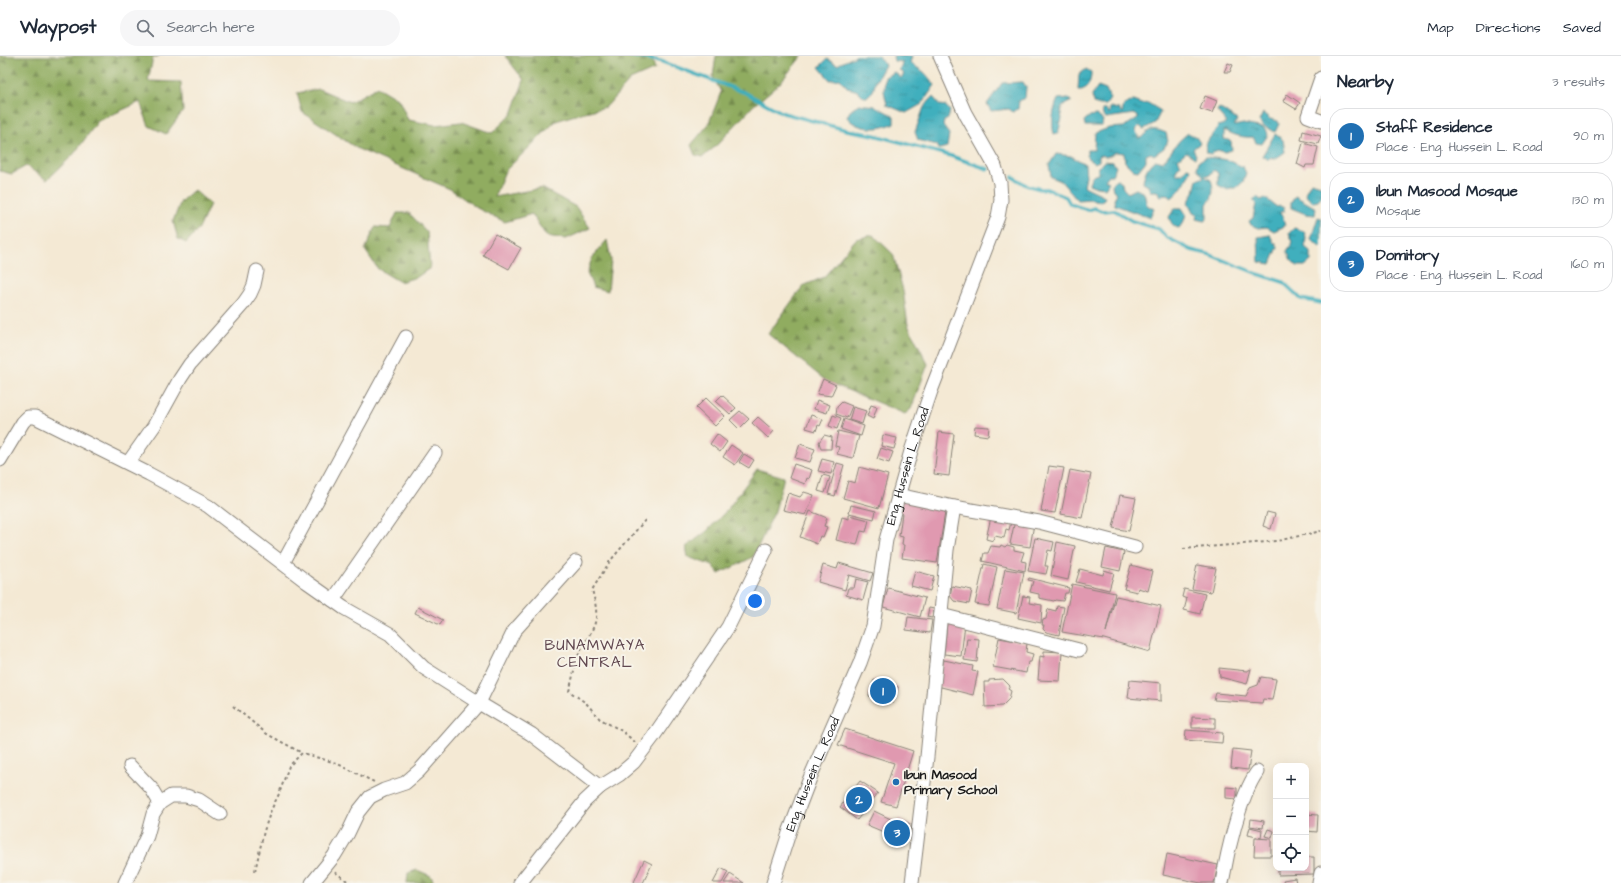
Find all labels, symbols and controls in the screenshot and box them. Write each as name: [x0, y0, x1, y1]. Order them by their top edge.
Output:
search box: [120, 10, 400, 46]
text: Waypost: [20, 14, 96, 41]
icon: search: [134, 17, 156, 39]
text: Search here: [166, 17, 255, 38]
text: Map: [1427, 18, 1454, 38]
text: Directions: [1476, 18, 1541, 38]
text: Saved: [1563, 18, 1601, 38]
text: Nearby: [1337, 70, 1394, 94]
text: 3 results: [1552, 73, 1605, 91]
text: Staff Residence: [1376, 117, 1493, 138]
text: 1: [1350, 127, 1352, 145]
text: 90 m: [1573, 127, 1604, 145]
text: Place · Eng. Hussein L. Road: [1376, 138, 1543, 156]
text: Ibun Masood Mosque: [1376, 181, 1518, 202]
text: 2: [1347, 191, 1355, 209]
text: 130 m: [1572, 191, 1604, 209]
text: Mosque: [1376, 202, 1421, 220]
text: Domitory: [1376, 245, 1439, 266]
text: 3: [1348, 255, 1354, 273]
text: 160 m: [1571, 255, 1604, 273]
text: Place · Eng. Hussein L. Road: [1376, 266, 1543, 284]
street label: Eng. Hussein L. Road: [882, 405, 934, 527]
your location: [745, 591, 765, 611]
district label: BUNAMWAYA CENTRAL: [545, 635, 645, 673]
pin: 1: [870, 676, 896, 706]
street label: Eng. Hussein L. Road: [781, 714, 845, 834]
map controls: [1273, 763, 1309, 871]
button: +: [1273, 763, 1309, 799]
place label: Ibun Masood Primary School: [904, 766, 997, 800]
marker: Ibun Masood Primary School: [891, 777, 901, 787]
pin: 2: [846, 785, 872, 815]
button: −: [1273, 799, 1309, 835]
pin: 3: [884, 818, 910, 848]
button: locate: [1273, 835, 1309, 871]

